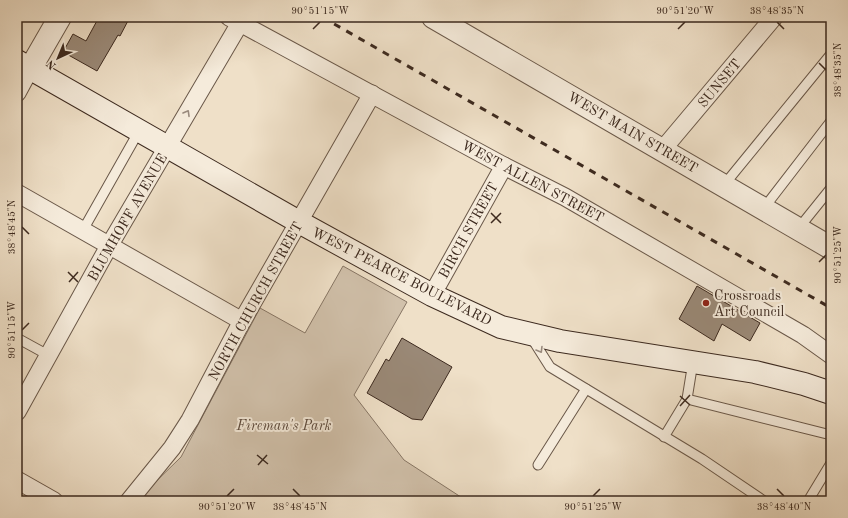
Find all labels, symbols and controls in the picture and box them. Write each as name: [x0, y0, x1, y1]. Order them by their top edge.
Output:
text: 90°51'15"W: [291, 6, 349, 16]
text: 90°51'20"W: [656, 6, 714, 16]
text: 38°48'35"N: [750, 6, 805, 16]
north arrow: [38, 38, 78, 78]
text: 38°48'35"N: [833, 42, 843, 97]
text: N: [45, 57, 59, 71]
street label: SUNSET: [696, 57, 744, 111]
street label: WEST MAIN STREET: [565, 90, 700, 176]
one-way arrow: [183, 110, 190, 117]
street label: WEST ALLEN STREET: [459, 138, 606, 225]
street label: BLUMHOFF AVENUE: [86, 151, 170, 284]
street label: BIRCH STREET: [437, 180, 501, 281]
text: 38°48'45"N: [7, 199, 17, 254]
street label: NORTH CHURCH STREET: [206, 220, 305, 383]
street label: WEST PEARCE BOULEVARD: [309, 225, 494, 328]
text: 90°51'25"W: [833, 226, 843, 284]
place label: Crossroads Art Council: [714, 289, 784, 319]
marker: Crossroads Art Council: [701, 298, 711, 308]
text: 90°51'15"W: [7, 301, 17, 359]
one-way arrow: [535, 346, 542, 353]
park label: Fireman's Park: [236, 419, 332, 433]
text: 90°51'20"W: [198, 502, 256, 512]
text: 38°48'45"N: [273, 502, 328, 512]
text: 90°51'25"W: [564, 502, 622, 512]
text: 38°48'40"N: [757, 502, 812, 512]

